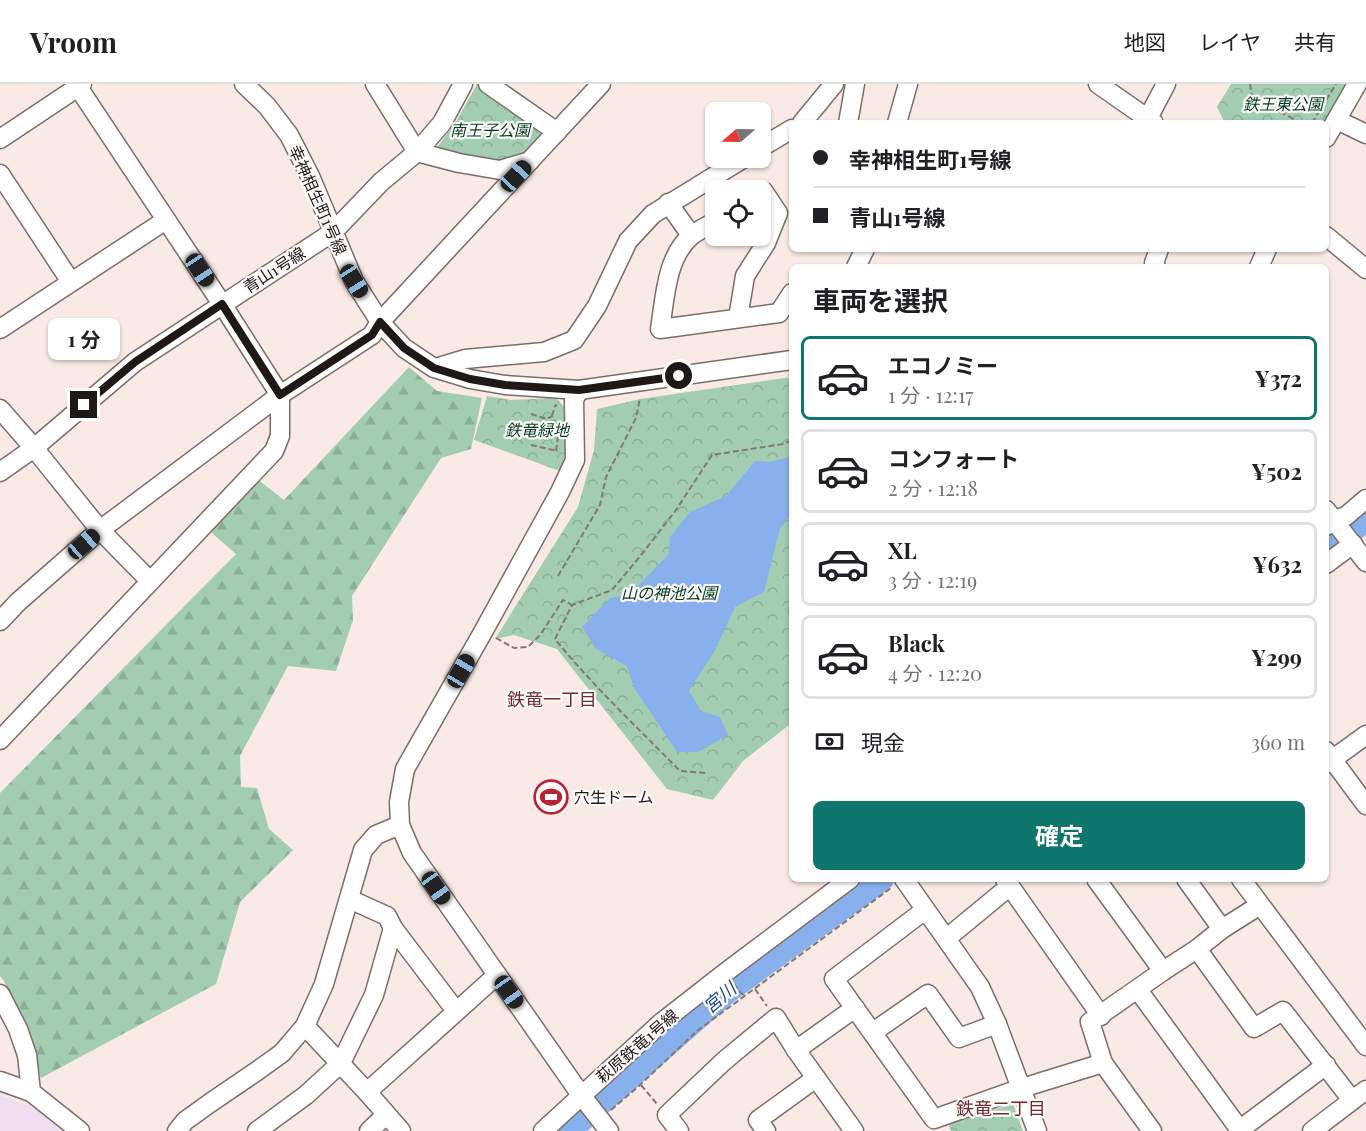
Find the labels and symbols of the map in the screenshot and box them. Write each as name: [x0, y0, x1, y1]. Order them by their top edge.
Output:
park label: 鉄王東公園: [1243, 93, 1325, 114]
north arrow: [705, 102, 771, 168]
park label: 南王子公園: [450, 119, 532, 140]
street label: 幸神相生町1号線: [285, 142, 352, 258]
car: [497, 157, 535, 195]
street label: 青山1号線: [239, 242, 309, 297]
car: [182, 250, 218, 290]
car: [337, 261, 371, 301]
callout: 1 分: [48, 318, 120, 360]
route start: [665, 362, 692, 389]
route end: [70, 391, 97, 418]
park label: 鉄竜緑地: [505, 419, 571, 440]
car: [65, 525, 103, 563]
park label: 山の神池公園: [621, 582, 719, 603]
car: [444, 651, 478, 691]
district label: 鉄竜一丁目: [507, 687, 597, 711]
sports icon: 穴生ドーム: [533, 779, 569, 815]
place label: 穴生ドーム: [574, 786, 654, 807]
car: [418, 868, 454, 908]
car: [491, 972, 527, 1012]
water label: 宮川: [698, 975, 742, 1018]
street label: 萩原鉄竜1号線: [591, 1004, 682, 1087]
district label: 鉄竜二丁目: [956, 1096, 1046, 1120]

